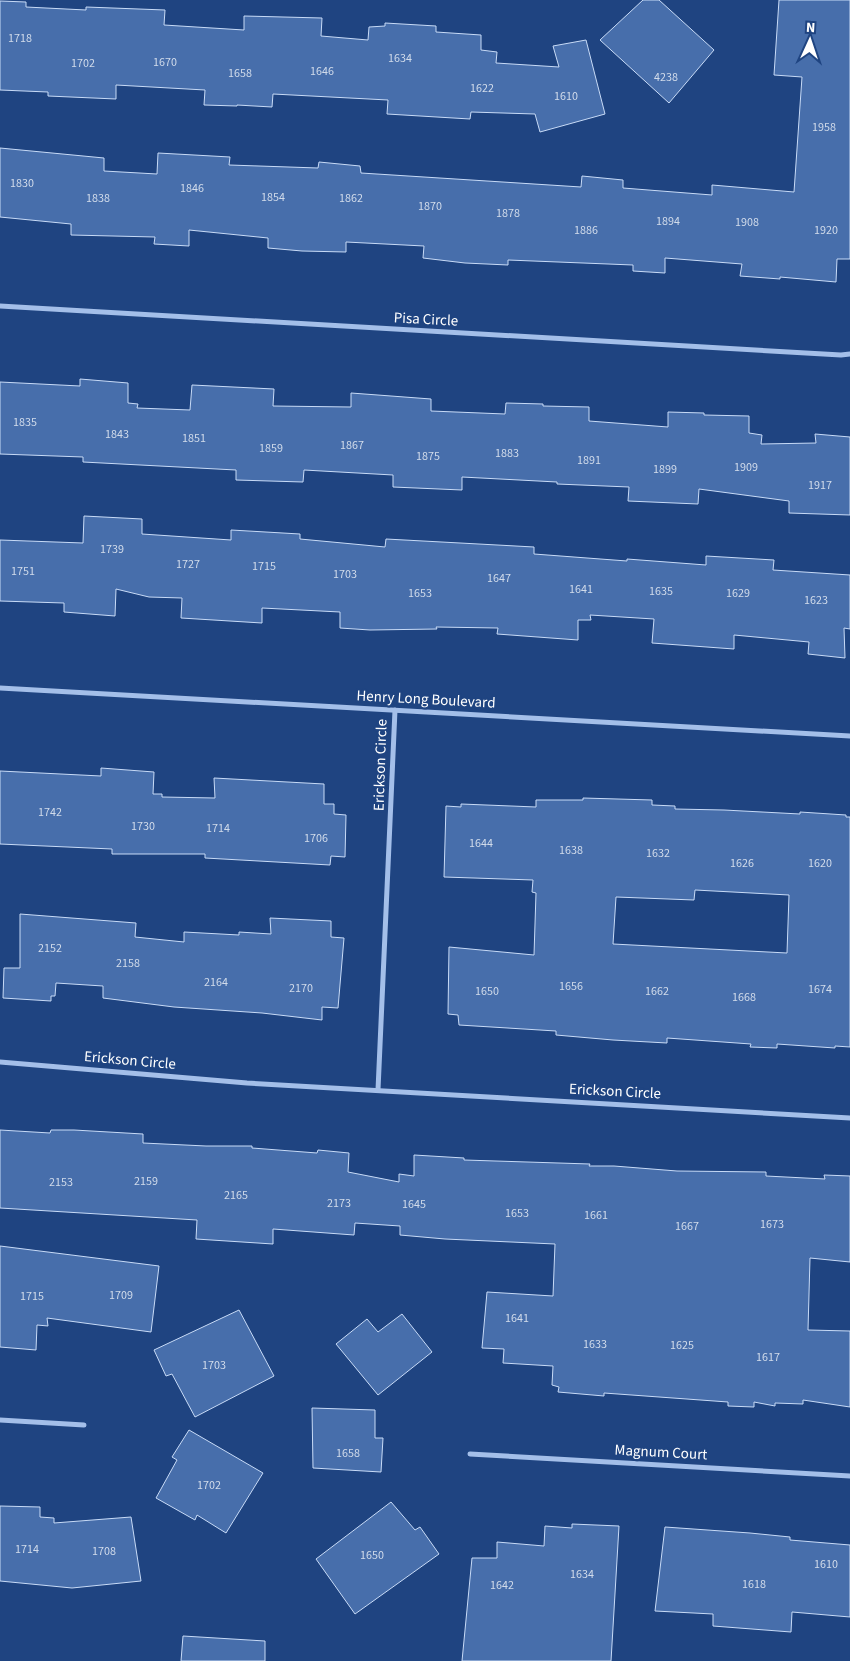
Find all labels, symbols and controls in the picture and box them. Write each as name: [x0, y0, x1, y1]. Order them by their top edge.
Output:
north arrow: [785, 15, 835, 65]
text: N: [805, 18, 816, 38]
house number: 1718: [8, 30, 32, 47]
house number: 1634: [388, 50, 412, 67]
house number: 1670: [153, 54, 177, 71]
house number: 1702: [71, 55, 95, 72]
house number: 1646: [310, 63, 334, 80]
house number: 1658: [228, 65, 252, 82]
house number: 4238: [654, 69, 678, 86]
house number: 1622: [470, 80, 494, 97]
house number: 1610: [554, 88, 578, 105]
house number: 1958: [812, 119, 836, 136]
house number: 1830: [10, 175, 34, 192]
house number: 1846: [180, 180, 204, 197]
house number: 1854: [261, 189, 285, 206]
house number: 1838: [86, 190, 110, 207]
house number: 1862: [339, 190, 363, 207]
house number: 1870: [418, 198, 442, 215]
house number: 1878: [496, 205, 520, 222]
house number: 1894: [656, 213, 680, 230]
house number: 1908: [735, 214, 759, 231]
house number: 1886: [574, 222, 598, 239]
house number: 1920: [814, 222, 838, 239]
street label: Pisa Circle: [393, 307, 459, 332]
house number: 1835: [13, 414, 37, 431]
house number: 1843: [105, 426, 129, 443]
house number: 1851: [182, 430, 206, 447]
house number: 1867: [340, 437, 364, 454]
house number: 1859: [259, 440, 283, 457]
house number: 1883: [495, 445, 519, 462]
house number: 1875: [416, 448, 440, 465]
house number: 1891: [577, 452, 601, 469]
house number: 1909: [734, 459, 758, 476]
house number: 1899: [653, 461, 677, 478]
house number: 1917: [808, 477, 832, 494]
house number: 1739: [100, 541, 124, 558]
house number: 1727: [176, 556, 200, 573]
house number: 1715: [252, 558, 276, 575]
house number: 1751: [11, 563, 35, 580]
house number: 1703: [333, 566, 357, 583]
house number: 1647: [487, 570, 511, 587]
house number: 1641: [569, 581, 593, 598]
house number: 1635: [649, 583, 673, 600]
house number: 1653: [408, 585, 432, 602]
house number: 1629: [726, 585, 750, 602]
house number: 1623: [804, 592, 828, 609]
street label: Henry Long Boulevard: [356, 685, 496, 714]
street label: Erickson Circle: [368, 719, 393, 811]
house number: 1742: [38, 804, 62, 821]
house number: 1730: [131, 818, 155, 835]
house number: 1714: [206, 820, 230, 837]
house number: 1706: [304, 830, 328, 847]
house number: 1644: [469, 835, 493, 852]
house number: 1638: [559, 842, 583, 859]
house number: 1632: [646, 845, 670, 862]
house number: 1626: [730, 855, 754, 872]
house number: 1620: [808, 855, 832, 872]
house number: 2152: [38, 940, 62, 957]
house number: 2158: [116, 955, 140, 972]
house number: 2164: [204, 974, 228, 991]
house number: 1656: [559, 978, 583, 995]
house number: 2170: [289, 980, 313, 997]
house number: 1674: [808, 981, 832, 998]
house number: 1650: [475, 983, 499, 1000]
house number: 1662: [645, 983, 669, 1000]
house number: 1668: [732, 989, 756, 1006]
street label: Erickson Circle: [83, 1046, 177, 1075]
street label: Erickson Circle: [568, 1079, 662, 1104]
house number: 2159: [134, 1173, 158, 1190]
house number: 2153: [49, 1174, 73, 1191]
house number: 2165: [224, 1187, 248, 1204]
house number: 2173: [327, 1195, 351, 1212]
house number: 1645: [402, 1196, 426, 1213]
house number: 1653: [505, 1205, 529, 1222]
house number: 1661: [584, 1207, 608, 1224]
house number: 1673: [760, 1216, 784, 1233]
house number: 1667: [675, 1218, 699, 1235]
house number: 1709: [109, 1287, 133, 1304]
house number: 1715: [20, 1288, 44, 1305]
house number: 1641: [505, 1310, 529, 1327]
house number: 1633: [583, 1336, 607, 1353]
house number: 1625: [670, 1337, 694, 1354]
house number: 1617: [756, 1349, 780, 1366]
house number: 1703: [202, 1357, 226, 1374]
street label: Magnum Court: [614, 1440, 708, 1465]
house number: 1658: [336, 1445, 360, 1462]
house number: 1702: [197, 1477, 221, 1494]
house number: 1714: [15, 1541, 39, 1558]
house number: 1708: [92, 1543, 116, 1560]
house number: 1650: [360, 1547, 384, 1564]
house number: 1610: [814, 1556, 838, 1573]
house number: 1634: [570, 1566, 594, 1583]
house number: 1618: [742, 1576, 766, 1593]
house number: 1642: [490, 1577, 514, 1594]

